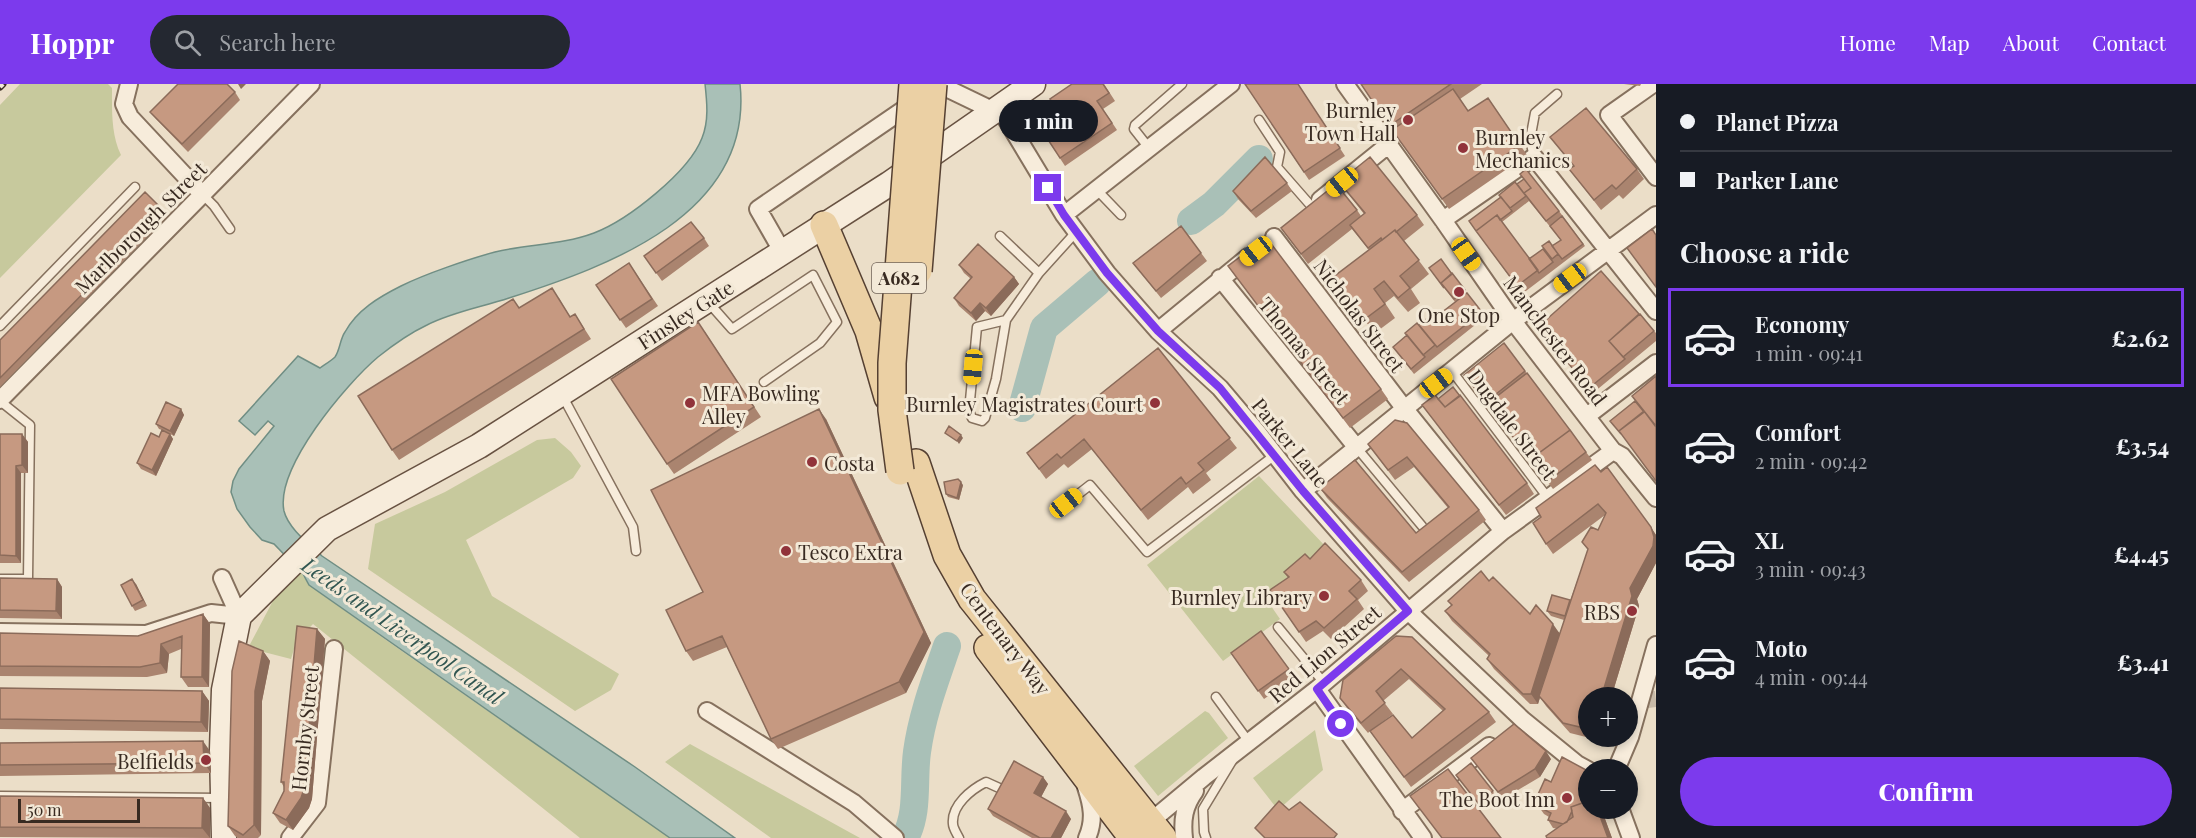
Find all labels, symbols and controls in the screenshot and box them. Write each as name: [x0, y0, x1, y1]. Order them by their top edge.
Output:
search box: [150, 15, 570, 69]
text: Hoppr: [30, 24, 114, 61]
icon: search: [171, 26, 204, 59]
text: Search here: [219, 27, 336, 57]
text: Home: [1840, 28, 1896, 56]
text: Map: [1929, 28, 1970, 56]
text: About: [2003, 28, 2059, 56]
text: Contact: [2092, 28, 2166, 56]
place label: Burnley Town Hall: [1305, 96, 1396, 146]
callout: 1 min: [998, 101, 1098, 143]
text: 1 min: [1024, 107, 1073, 134]
text: Planet Pizza: [1716, 107, 1839, 137]
marker: Burnley Town Hall: [1401, 113, 1415, 127]
place label: Burnley Mechanics: [1475, 123, 1570, 173]
marker: Burnley Mechanics: [1456, 141, 1470, 155]
street label: Marlborough Street: [68, 155, 212, 299]
car: [1322, 164, 1362, 200]
text: Parker Lane: [1716, 165, 1839, 195]
route end: [1034, 174, 1061, 201]
car: [1236, 233, 1276, 269]
car: [1448, 234, 1484, 274]
text: Choose a ride: [1680, 234, 1849, 270]
street label: Nicholas Street: [1309, 253, 1412, 378]
car: [1550, 260, 1590, 296]
road number: A682: [872, 263, 926, 293]
street label: Manchester Road: [1498, 270, 1614, 411]
street label: Finsley Gate: [632, 273, 738, 355]
marker: One Stop: [1452, 285, 1466, 299]
street label: Thomas Street: [1253, 291, 1357, 410]
place label: One Stop: [1418, 301, 1500, 328]
text: Economy: [1755, 309, 1849, 339]
icon: car: [1683, 311, 1737, 365]
text: £2.62: [2112, 323, 2169, 353]
text: 1 min · 09:41: [1755, 339, 1863, 366]
car: [962, 348, 984, 386]
street label: Dugdale Street: [1462, 363, 1564, 486]
car: [1416, 365, 1456, 401]
place label: MFA Bowling Alley: [701, 379, 820, 429]
place label: Burnley Magistrates Court: [906, 390, 1144, 417]
street label: Parker Lane: [1247, 392, 1335, 492]
marker: MFA Bowling Alley: [683, 396, 697, 410]
marker: Burnley Magistrates Court: [1148, 396, 1162, 410]
text: Comfort: [1755, 417, 1841, 447]
icon: car: [1683, 419, 1737, 473]
text: £3.54: [2115, 431, 2169, 461]
text: 2 min · 09:42: [1755, 447, 1867, 474]
place label: Costa: [824, 449, 875, 476]
marker: Costa: [805, 455, 819, 469]
car: [1046, 485, 1086, 521]
text: XL: [1755, 525, 1784, 555]
icon: car: [1683, 527, 1737, 581]
place label: Tesco Extra: [798, 538, 903, 565]
text: £4.45: [2114, 539, 2169, 569]
marker: Tesco Extra: [779, 544, 793, 558]
water label: Leeds and Liverpool Canal: [296, 549, 510, 711]
text: 3 min · 09:43: [1755, 555, 1866, 582]
street label: Centenary Way: [955, 576, 1057, 700]
place label: Burnley Library: [1170, 583, 1312, 610]
marker: Burnley Library: [1317, 589, 1331, 603]
street label: Red Lion Street: [1262, 597, 1387, 708]
place label: RBS: [1584, 598, 1620, 625]
marker: RBS: [1625, 604, 1639, 618]
text: Moto: [1755, 633, 1808, 663]
icon: car: [1683, 635, 1737, 689]
text: £3.41: [2117, 647, 2169, 677]
street label: Hornby Street: [284, 663, 324, 792]
text: 4 min · 09:44: [1755, 663, 1868, 690]
map controls: [1578, 687, 1638, 819]
button: +: [1578, 687, 1638, 747]
route start: [1327, 710, 1354, 737]
place label: Belfields: [117, 747, 194, 774]
marker: Belfields: [199, 753, 213, 767]
button: Confirm: [1680, 757, 2172, 826]
button: −: [1578, 759, 1638, 819]
place label: The Boot Inn: [1439, 785, 1555, 812]
marker: The Boot Inn: [1560, 791, 1574, 805]
scale bar: [18, 796, 140, 824]
text: 50 m: [27, 799, 61, 820]

